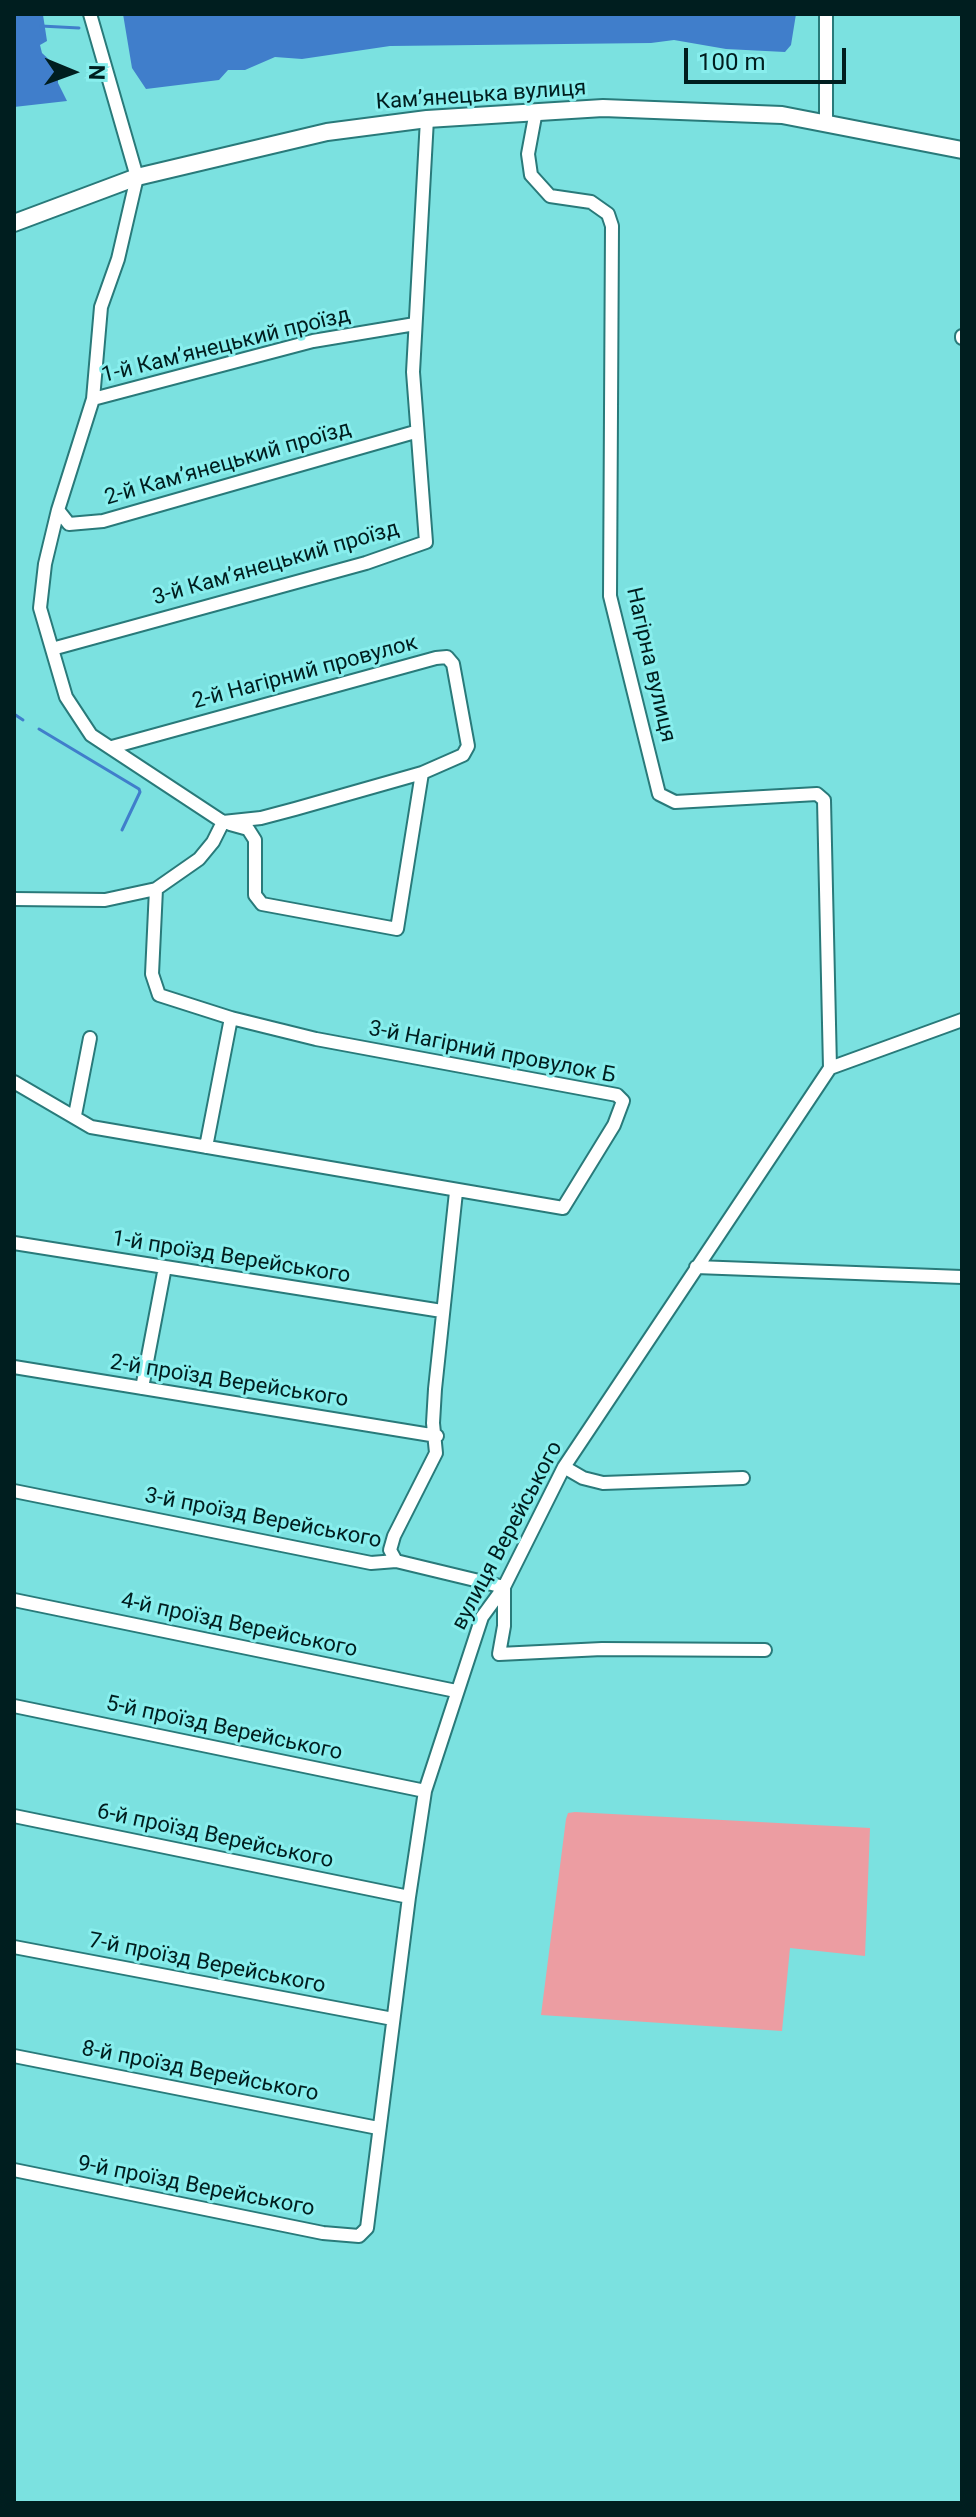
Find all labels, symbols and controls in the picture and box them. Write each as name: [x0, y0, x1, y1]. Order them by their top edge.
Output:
north arrow: [32, 32, 112, 112]
scale bar: [688, 32, 850, 82]
text: 100 m: [698, 48, 765, 76]
text: N: [84, 64, 109, 80]
street label: Камʼянецька вулиця: [375, 75, 587, 117]
street label: 1-й Камʼянецький проїзд: [99, 302, 353, 390]
street label: 2-й Камʼянецький проїзд: [102, 416, 354, 512]
street label: 3-й Камʼянецький проїзд: [150, 516, 402, 612]
street label: Нагірна вулиця: [619, 585, 681, 745]
street label: 2-й Нагірний провулок: [190, 630, 420, 716]
street label: 3-й Нагірний провулок Б: [366, 1016, 618, 1090]
street label: 1-й проїзд Верейського: [110, 1226, 352, 1290]
street label: 2-й проїзд Верейського: [108, 1350, 350, 1414]
street label: вулиця Верейського: [447, 1437, 569, 1635]
street label: 3-й проїзд Верейського: [142, 1483, 384, 1555]
street label: 4-й проїзд Верейського: [118, 1588, 360, 1664]
street label: 5-й проїзд Верейського: [103, 1691, 345, 1767]
street label: 6-й проїзд Верейського: [94, 1799, 336, 1875]
street label: 7-й проїзд Верейського: [86, 1928, 328, 2000]
street label: 8-й проїзд Верейського: [79, 2036, 321, 2108]
street label: 9-й проїзд Верейського: [75, 2151, 317, 2223]

